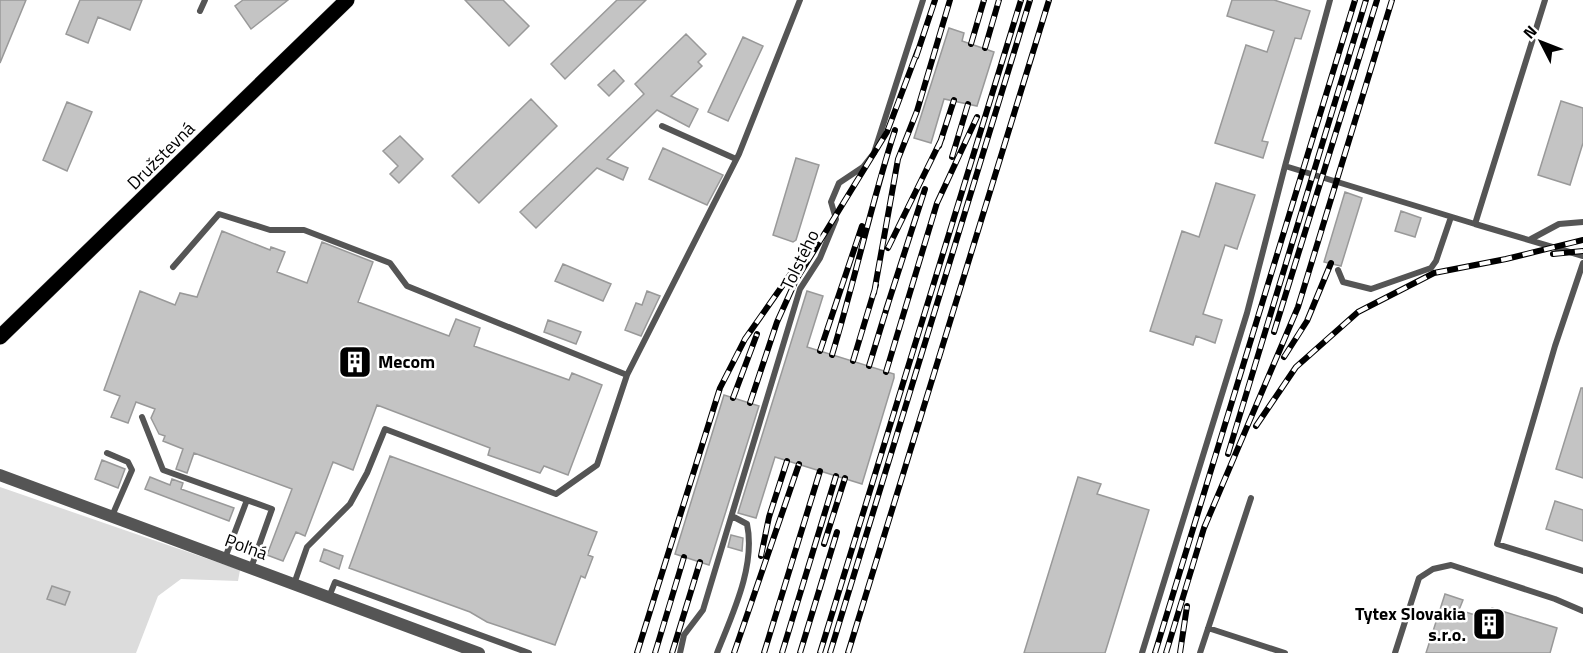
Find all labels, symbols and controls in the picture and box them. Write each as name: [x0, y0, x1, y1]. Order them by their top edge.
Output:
north arrow: [1511, 12, 1571, 72]
text: N: [1517, 20, 1542, 44]
street label: Družstevná: [120, 115, 201, 196]
street label: Tolstého: [773, 225, 826, 295]
building icon: Mecom: [337, 344, 373, 380]
place label: Mecom: [378, 348, 435, 375]
street label: Poľná: [221, 526, 271, 567]
place label: Tytex Slovakia s.r.o.: [1355, 600, 1466, 648]
building icon: Tytex Slovakia s.r.o.: [1471, 606, 1507, 642]

